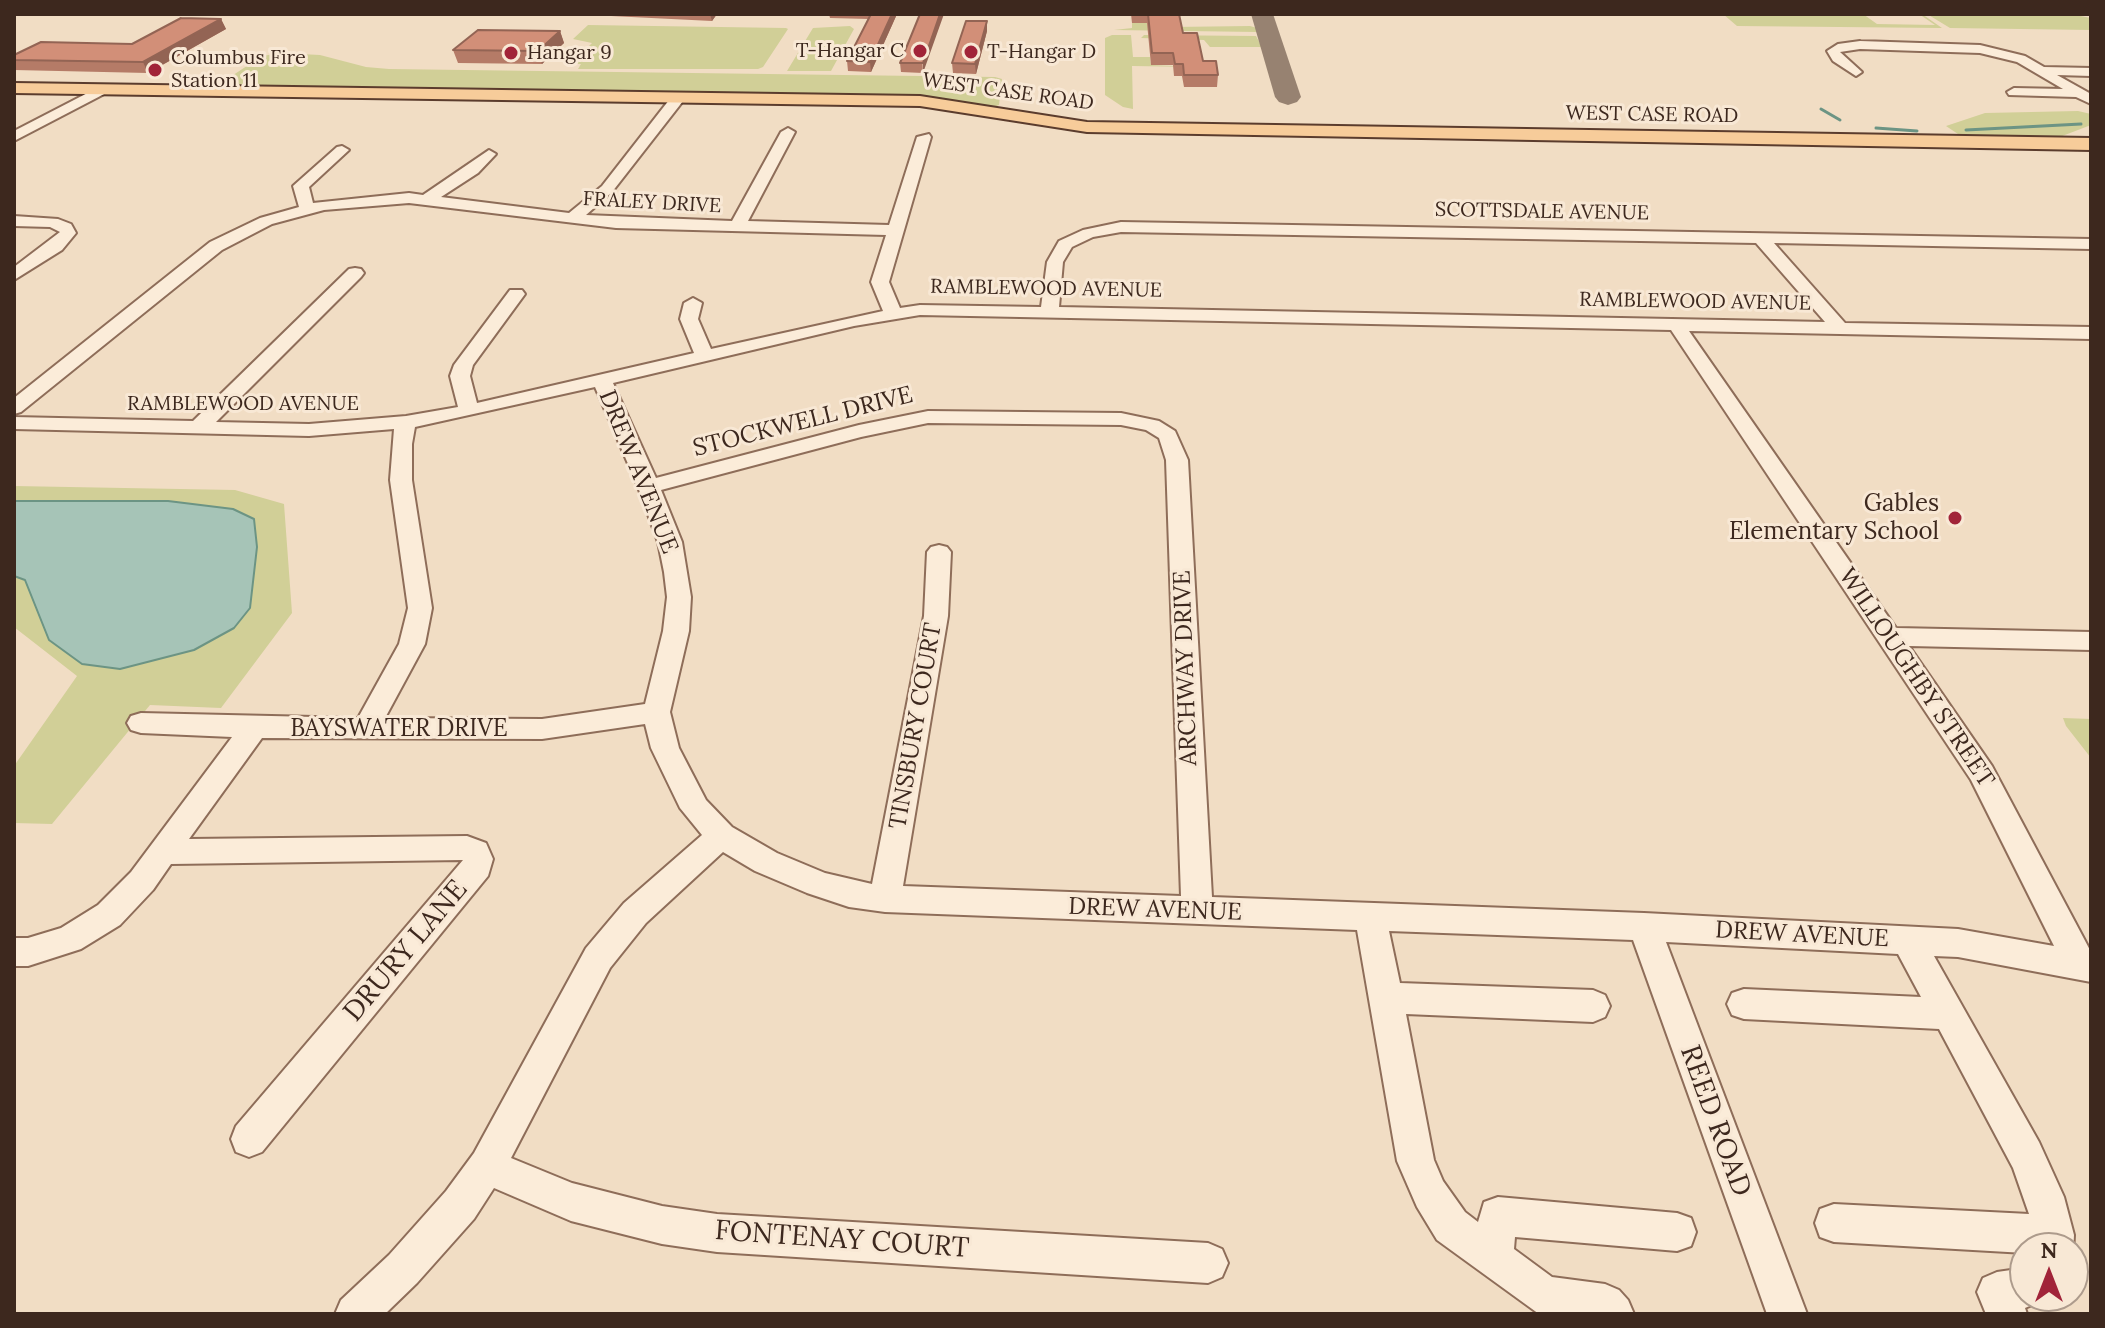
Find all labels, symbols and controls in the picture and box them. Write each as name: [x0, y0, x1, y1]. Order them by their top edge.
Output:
place label: T-Hangar C: [796, 39, 904, 63]
place label: T-Hangar D: [987, 40, 1096, 64]
place label: Hangar 9: [527, 41, 612, 65]
marker: T-Hangar C: [911, 42, 929, 60]
marker: T-Hangar D: [962, 43, 980, 61]
marker: Hangar 9: [502, 44, 520, 62]
place label: Columbus Fire Station 11: [171, 46, 306, 93]
marker: Columbus Fire Station 11: [146, 61, 164, 79]
street label: WEST CASE ROAD: [921, 68, 1095, 116]
street label: WEST CASE ROAD: [1565, 101, 1739, 129]
street label: FRALEY DRIVE: [582, 187, 722, 219]
street label: SCOTTSDALE AVENUE: [1435, 198, 1649, 226]
street label: RAMBLEWOOD AVENUE: [930, 275, 1162, 303]
street label: RAMBLEWOOD AVENUE: [1579, 288, 1811, 316]
street label: STOCKWELL DRIVE: [690, 381, 916, 463]
street label: DREW AVENUE: [592, 386, 684, 558]
street label: RAMBLEWOOD AVENUE: [127, 392, 359, 416]
place label: Gables Elementary School: [1729, 490, 1939, 546]
marker: Gables Elementary School: [1946, 509, 1964, 527]
street label: WILLOUGHBY STREET: [1832, 563, 2000, 793]
street label: ARCHWAY DRIVE: [1168, 570, 1204, 766]
street label: TINSBURY COURT: [884, 621, 948, 831]
street label: BAYSWATER DRIVE: [290, 715, 508, 743]
street label: DRURY LANE: [337, 873, 475, 1029]
street label: DREW AVENUE: [1068, 893, 1242, 927]
street label: DREW AVENUE: [1714, 916, 1890, 954]
street label: REED ROAD: [1672, 1041, 1758, 1201]
street label: FONTENAY COURT: [714, 1214, 970, 1266]
north arrow: [2009, 1232, 2089, 1312]
text: N: [2040, 1236, 2058, 1264]

